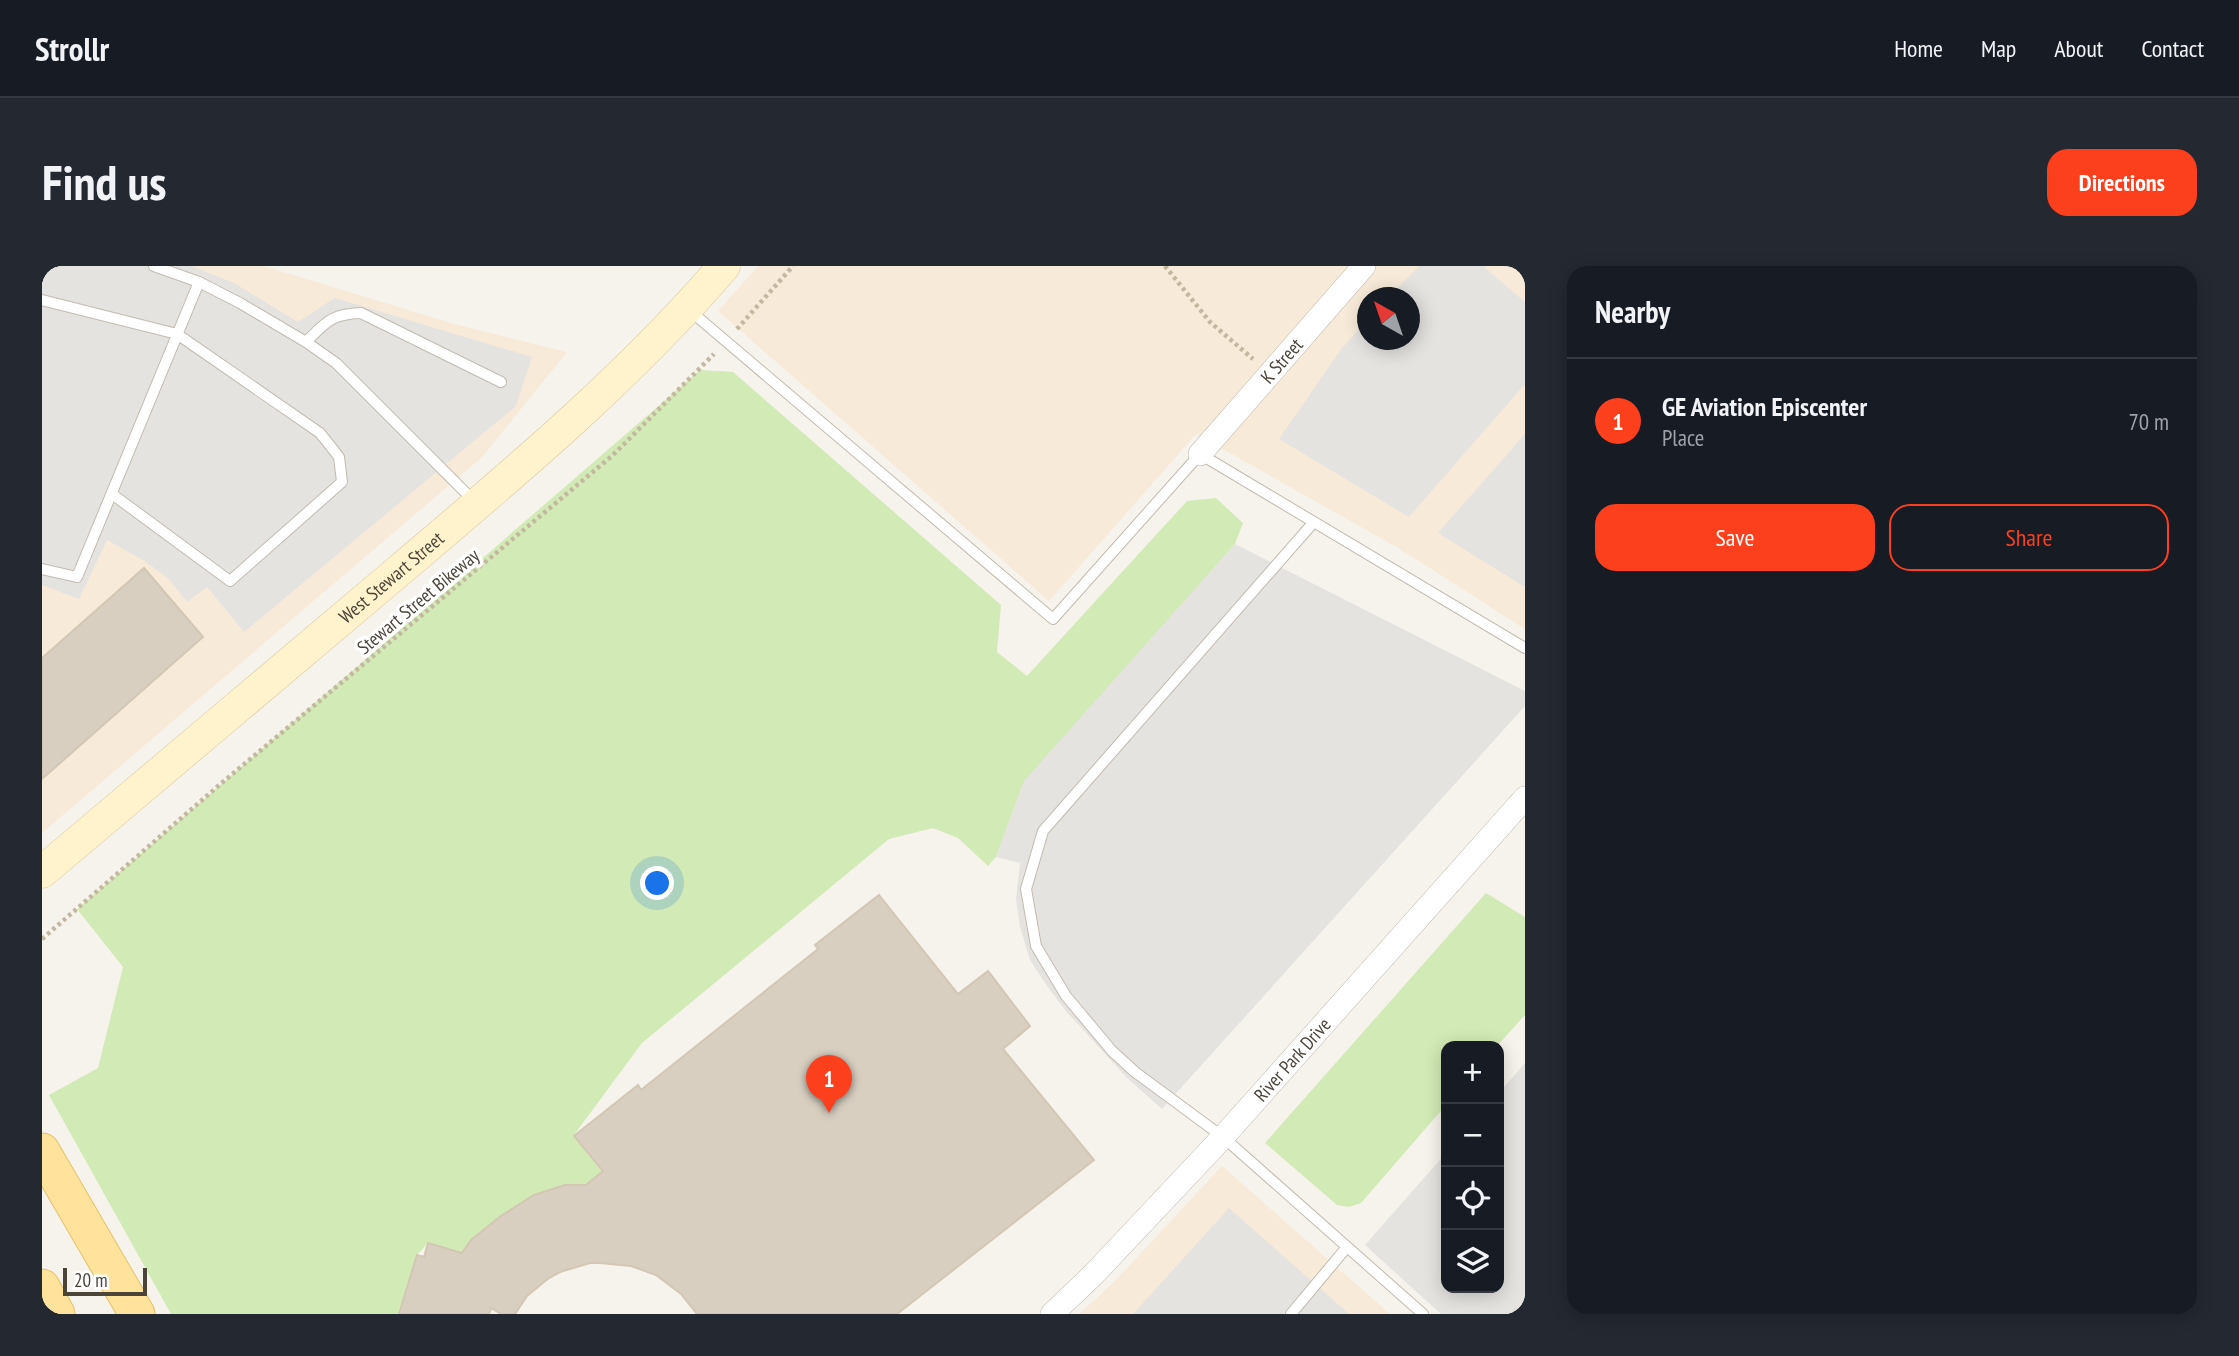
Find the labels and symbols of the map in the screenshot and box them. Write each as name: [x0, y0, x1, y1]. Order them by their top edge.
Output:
north arrow: [1357, 287, 1420, 350]
street label: K Street: [1255, 332, 1308, 388]
street label: West Stewart Street: [334, 526, 449, 628]
street label: Stewart Street Bikeway: [352, 542, 485, 659]
your location: [640, 866, 674, 900]
street label: River Park Drive: [1248, 1013, 1336, 1106]
pin: 1: [806, 1055, 852, 1113]
scale bar: [63, 1265, 147, 1297]

